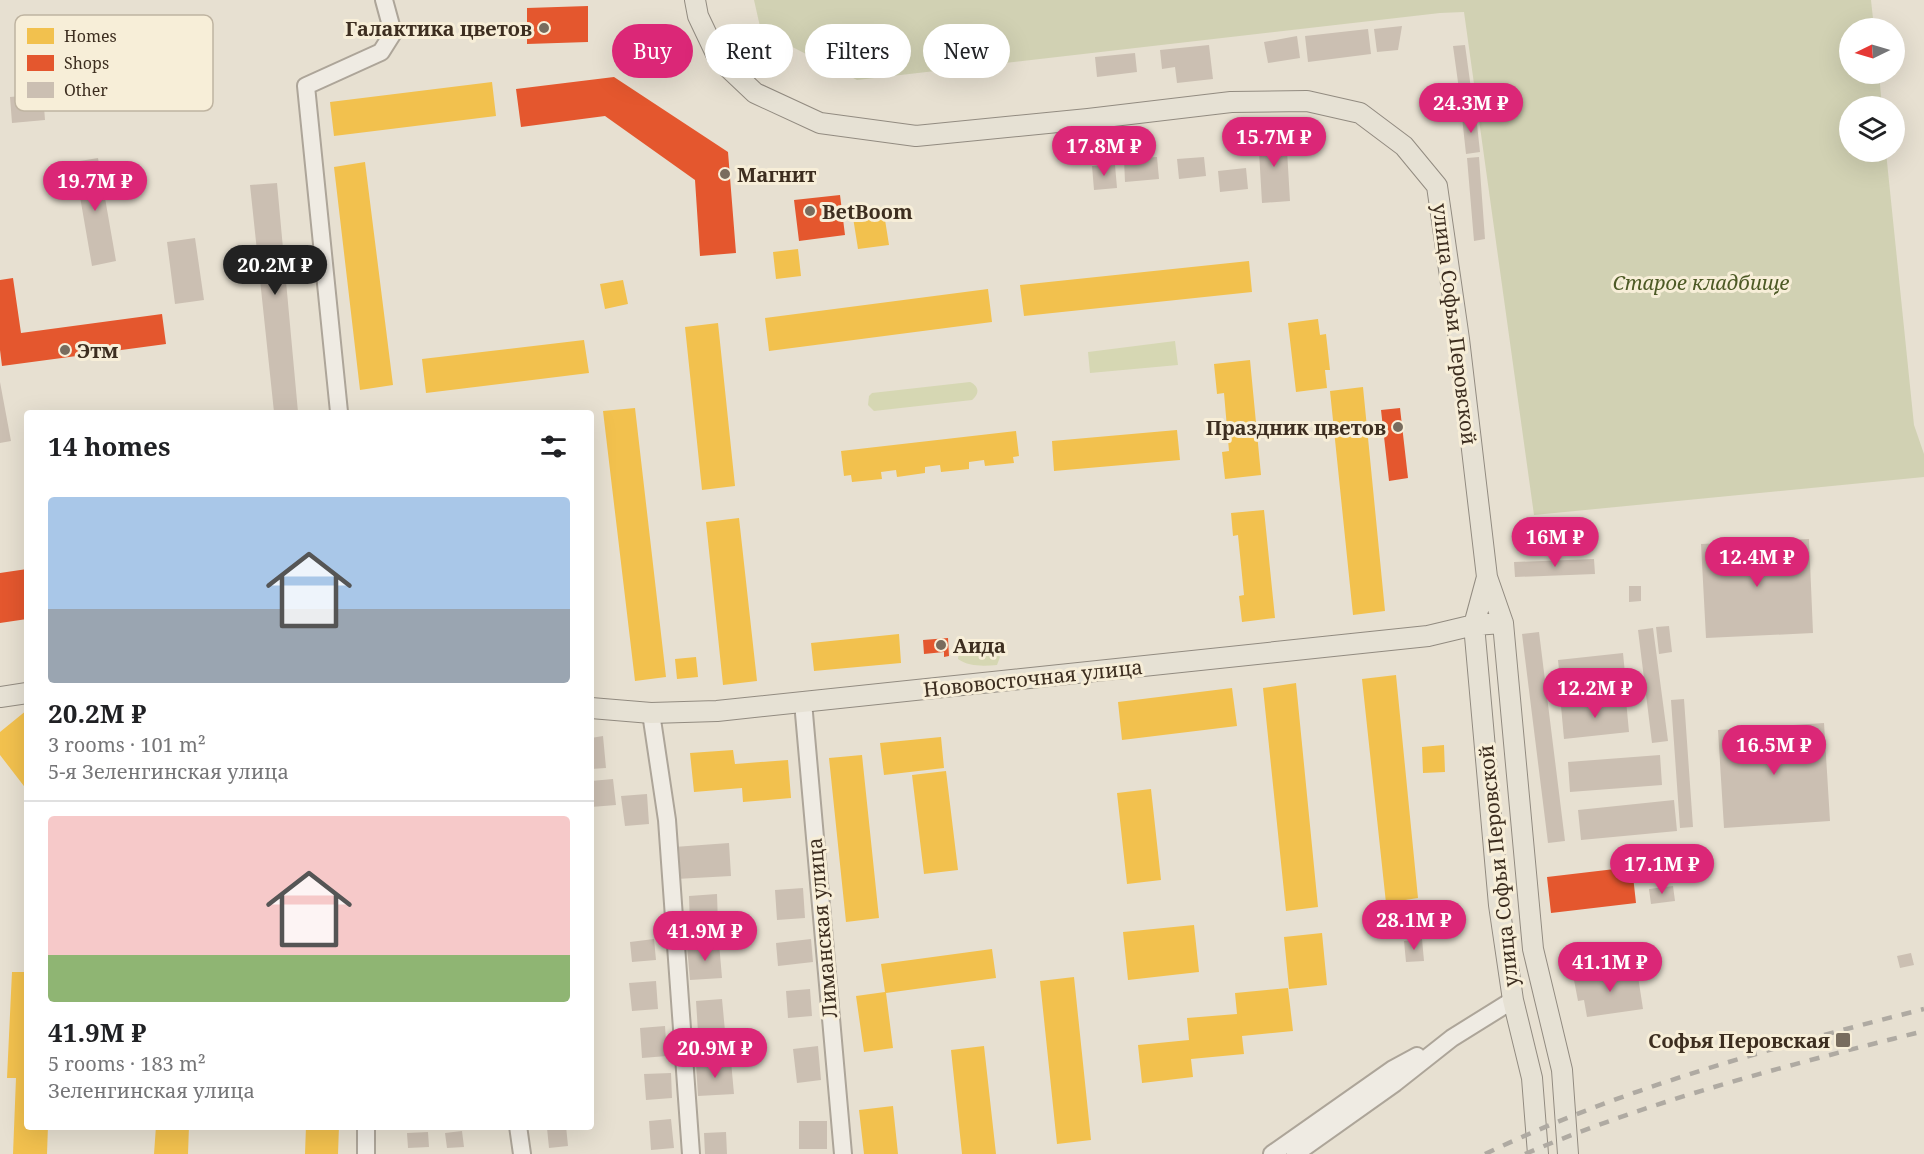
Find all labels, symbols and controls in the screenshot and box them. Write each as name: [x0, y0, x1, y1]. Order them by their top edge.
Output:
legend: [15, 15, 213, 111]
place label: Галактика цветов: [345, 15, 532, 42]
north arrow: [1839, 18, 1905, 84]
map controls: [1839, 18, 1905, 162]
marker: Галактика цветов: [537, 21, 551, 35]
chip: Buy: [612, 24, 693, 78]
chip: Rent: [705, 24, 793, 78]
chip: Filters: [805, 24, 911, 78]
chip: New: [923, 24, 1010, 78]
text: Homes: [64, 25, 117, 47]
text: Shops: [64, 52, 109, 74]
text: Other: [64, 79, 108, 101]
pin: 24.3M ₽: [1416, 83, 1526, 134]
text: 24.3M ₽: [1433, 89, 1509, 116]
button: layers: [1839, 96, 1905, 162]
pin: 15.7M ₽: [1219, 117, 1329, 168]
text: 15.7M ₽: [1236, 123, 1312, 150]
pin: 17.8M ₽: [1049, 126, 1159, 177]
text: 17.8M ₽: [1066, 132, 1142, 159]
pin: 19.7M ₽: [40, 161, 150, 212]
place label: Магнит: [737, 161, 816, 188]
text: 19.7M ₽: [57, 167, 133, 194]
marker: Магнит: [718, 167, 732, 181]
place label: BetBoom: [822, 198, 913, 225]
street label: улица Софьи Перовской: [1427, 202, 1483, 446]
marker: BetBoom: [803, 204, 817, 218]
pin: 20.2M ₽: [220, 245, 330, 296]
text: 20.2M ₽: [237, 251, 313, 278]
park label: Старое кладбище: [1613, 269, 1790, 296]
place label: Этм: [77, 337, 118, 364]
marker: Этм: [58, 343, 72, 357]
place label: Праздник цветов: [1206, 414, 1386, 441]
marker: Праздник цветов: [1391, 420, 1405, 434]
text: 14 homes: [48, 428, 170, 464]
icon: filters: [537, 430, 570, 463]
pin: 16M ₽: [1513, 517, 1597, 568]
text: 16M ₽: [1526, 523, 1584, 550]
icon: home: [255, 536, 363, 644]
pin: 12.4M ₽: [1702, 537, 1812, 588]
text: 12.4M ₽: [1719, 543, 1795, 570]
place label: Аида: [953, 632, 1006, 659]
marker: Аида: [934, 638, 948, 652]
street label: Нововосточная улица: [922, 653, 1144, 703]
pin: 12.2M ₽: [1540, 668, 1650, 719]
text: 12.2M ₽: [1557, 674, 1633, 701]
text: 20.2M ₽: [48, 695, 147, 731]
pin: 16.5M ₽: [1719, 725, 1829, 776]
text: 3 rooms · 101 m²: [48, 731, 206, 758]
text: 16.5M ₽: [1736, 731, 1812, 758]
street label: улица Софьи Перовской: [1472, 744, 1524, 988]
text: 5-я Зеленгинская улица: [48, 758, 289, 785]
street label: Лиманская улица: [801, 837, 843, 1019]
pin: 17.1M ₽: [1607, 844, 1717, 895]
text: 17.1M ₽: [1624, 850, 1700, 877]
icon: home: [255, 855, 363, 963]
pin: 28.1M ₽: [1359, 900, 1469, 951]
text: 28.1M ₽: [1376, 906, 1452, 933]
pin: 41.9M ₽: [650, 911, 760, 962]
text: 41.9M ₽: [667, 917, 743, 944]
pin: 41.1M ₽: [1555, 942, 1665, 993]
text: 41.1M ₽: [1572, 948, 1648, 975]
text: 41.9M ₽: [48, 1014, 147, 1050]
place label: Софья Перовская: [1648, 1027, 1830, 1054]
pin: 20.9M ₽: [660, 1028, 770, 1079]
marker: Софья Перовская: [1834, 1031, 1852, 1049]
text: 20.9M ₽: [677, 1034, 753, 1061]
text: 5 rooms · 183 m²: [48, 1050, 206, 1077]
text: Зеленгинская улица: [48, 1077, 255, 1104]

